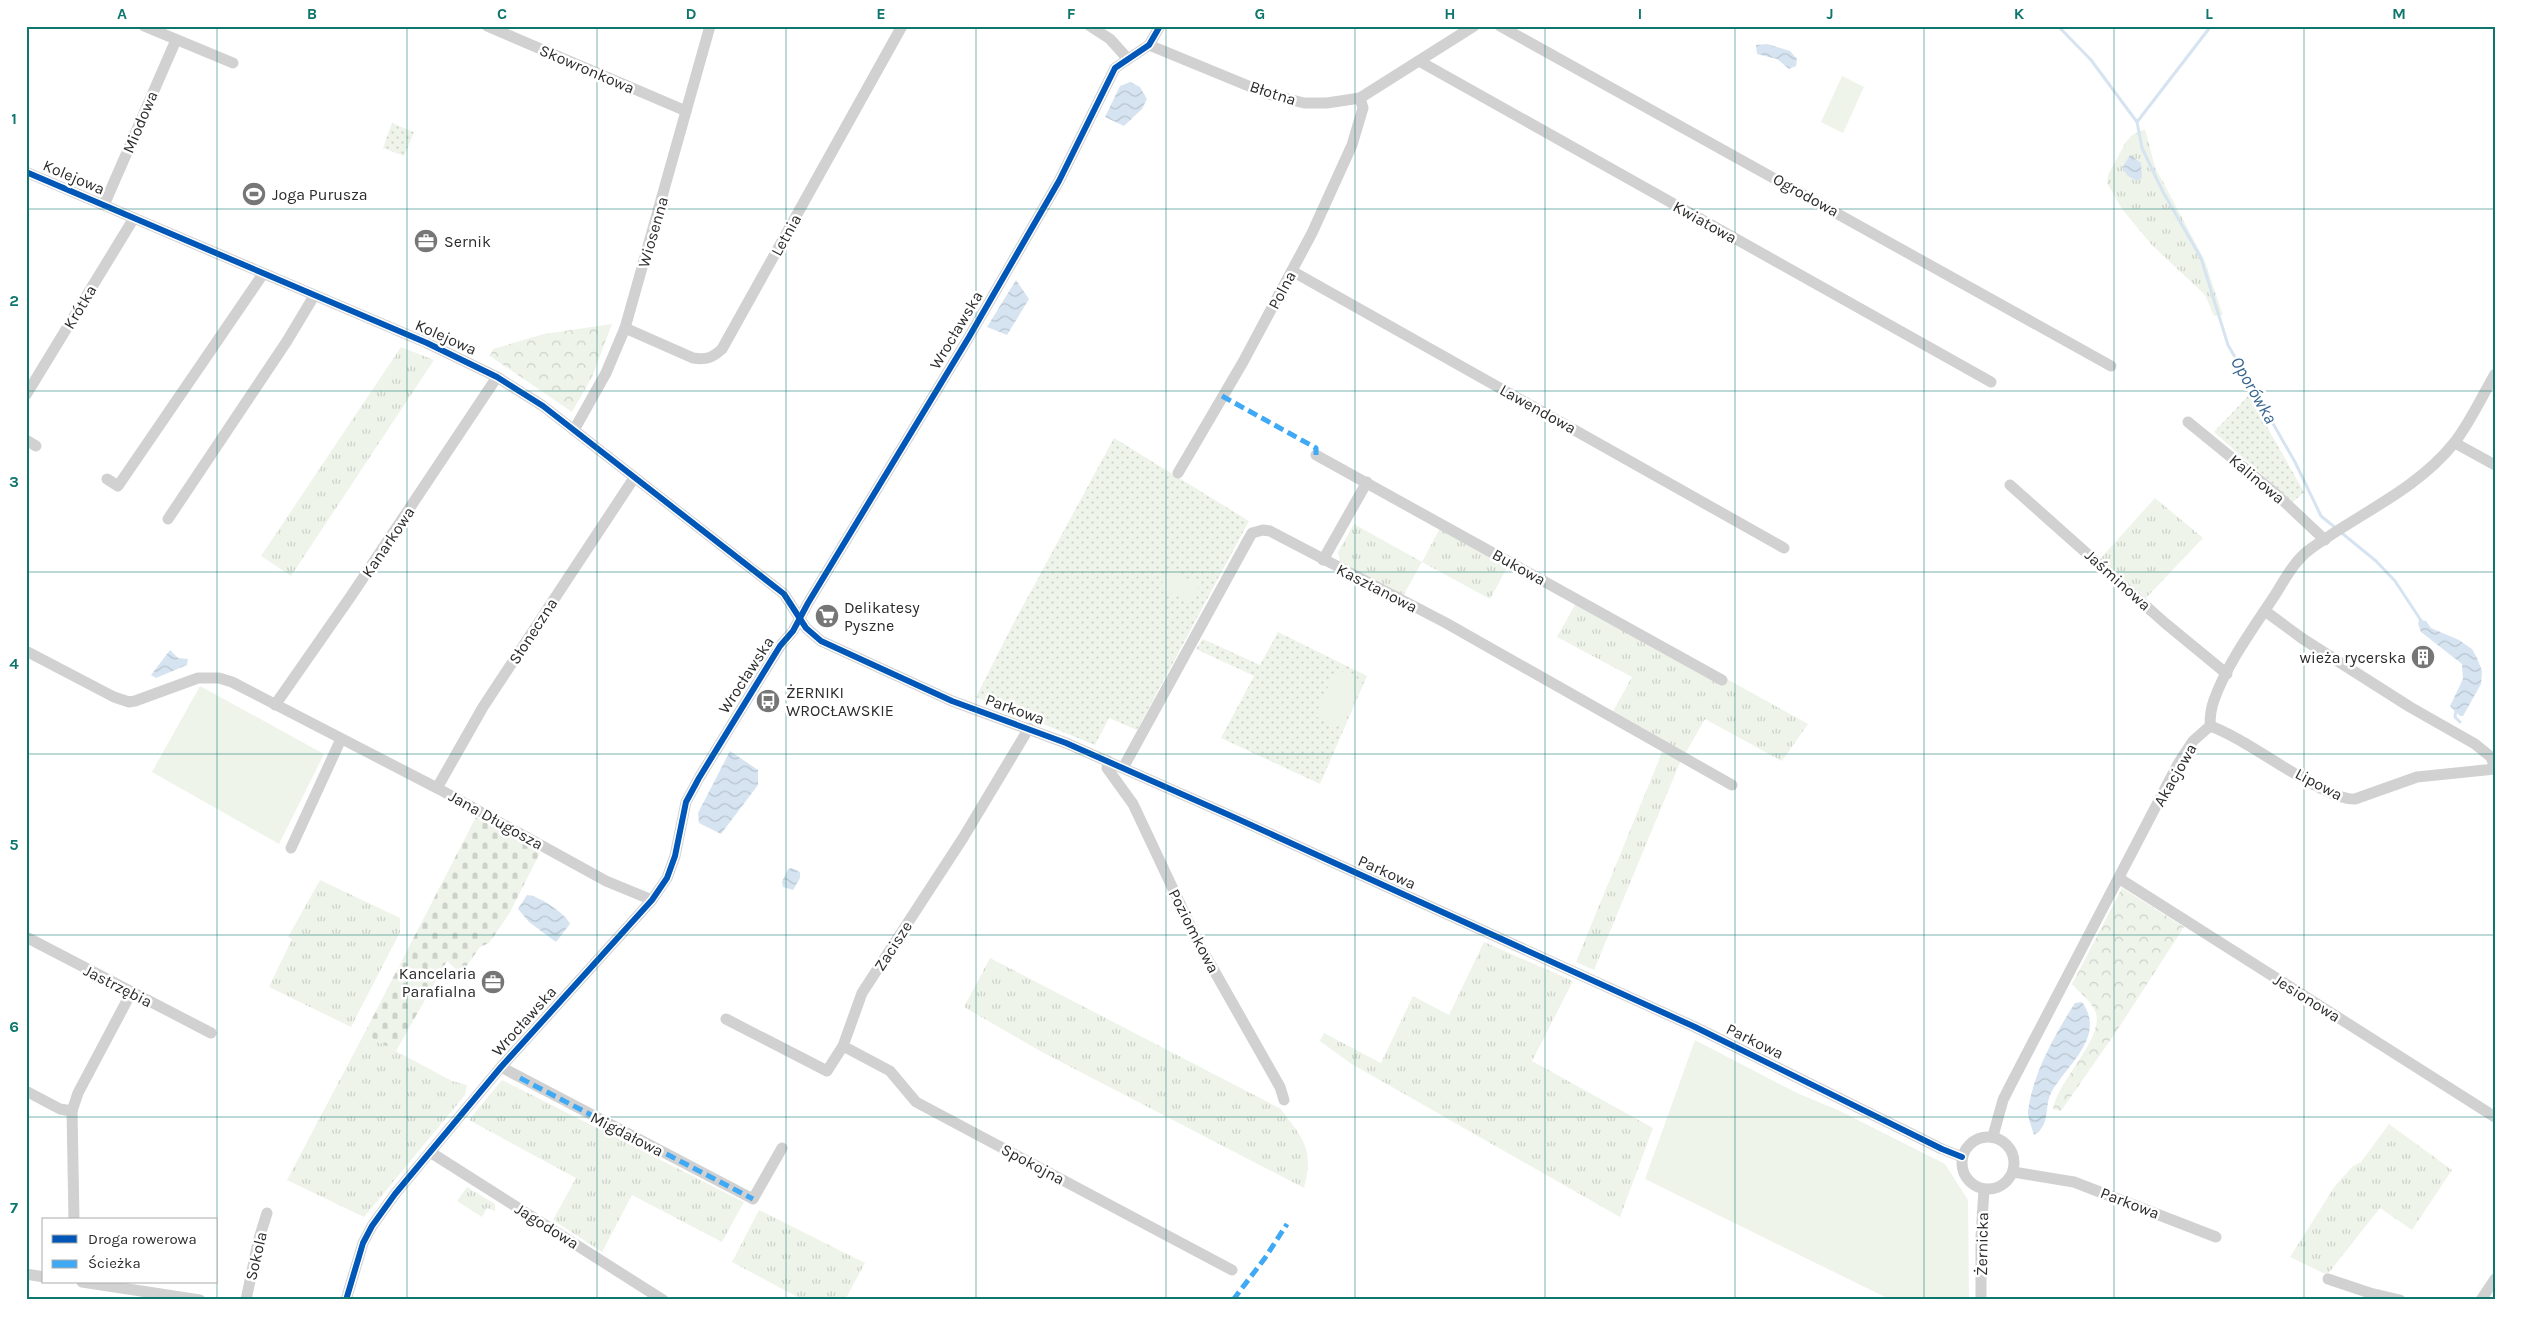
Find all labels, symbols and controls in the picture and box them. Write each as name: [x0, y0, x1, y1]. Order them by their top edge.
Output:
text: A: [117, 4, 127, 23]
text: B: [307, 4, 317, 23]
text: C: [497, 4, 507, 23]
text: D: [686, 4, 697, 23]
text: E: [876, 4, 886, 23]
text: F: [1067, 4, 1076, 23]
text: G: [1255, 4, 1265, 23]
text: H: [1444, 4, 1456, 23]
text: I: [1638, 4, 1642, 23]
text: J: [1826, 4, 1834, 23]
text: K: [2014, 4, 2025, 23]
text: L: [2205, 4, 2213, 23]
text: M: [2392, 4, 2406, 23]
street label: Skowronkowa: [537, 40, 637, 98]
street label: Błotna: [1247, 77, 1299, 109]
street label: Miodowa: [118, 88, 162, 156]
text: 1: [11, 109, 17, 128]
street label: Kolejowa: [40, 155, 108, 199]
street label: Ogrodowa: [1770, 169, 1842, 221]
sports icon: Joga Purusza: [241, 181, 267, 207]
place label: Joga Purusza: [272, 185, 368, 204]
street label: Wiosenna: [634, 195, 672, 269]
street label: Kwiatowa: [1670, 197, 1740, 247]
street label: Letnia: [767, 211, 805, 259]
office icon: Sernik: [413, 228, 439, 254]
place label: Sernik: [444, 232, 491, 251]
street label: Polna: [1264, 268, 1300, 312]
street label: Krótka: [59, 281, 101, 333]
street label: Wrocławska: [925, 288, 987, 372]
text: 2: [9, 291, 19, 310]
street label: Kolejowa: [412, 315, 480, 359]
water label: Oporówka: [2226, 353, 2282, 427]
street label: Lawendowa: [1496, 380, 1580, 438]
street label: Kalinowa: [2225, 450, 2289, 508]
text: 3: [9, 472, 19, 491]
street label: Kanarkowa: [357, 503, 419, 581]
street label: Bukowa: [1489, 545, 1549, 589]
street label: Jaśminowa: [2081, 545, 2155, 615]
street label: Kasztanowa: [1333, 560, 1421, 616]
street label: Słoneczna: [505, 594, 561, 668]
place label: Delikatesy Pyszne: [844, 598, 920, 635]
supermarket icon: Delikatesy Pyszne: [814, 603, 840, 629]
street label: Wrocławska: [714, 633, 778, 717]
building icon: wieża rycerska: [2410, 644, 2436, 670]
place label: wieża rycerska: [2300, 648, 2406, 667]
text: 4: [9, 654, 19, 673]
place label: ŻERNIKI WROCŁAWSKIE: [786, 683, 894, 720]
bus stop icon: ŻERNIKI WROCŁAWSKIE: [755, 688, 781, 714]
street label: Parkowa: [983, 690, 1047, 728]
street label: Akacjowa: [2149, 740, 2201, 810]
street label: Lipowa: [2292, 764, 2346, 804]
street label: Jana Długosza: [446, 786, 546, 854]
text: 5: [9, 835, 19, 854]
street label: Parkowa: [1355, 851, 1419, 893]
street label: Poziomkowa: [1165, 886, 1223, 976]
street label: Zacisze: [870, 918, 916, 974]
street label: Jastrzębia: [81, 961, 155, 1011]
place label: Kancelaria Parafialna: [399, 964, 476, 1001]
office icon: Kancelaria Parafialna: [480, 969, 506, 995]
street label: Jesionowa: [2270, 970, 2344, 1026]
street label: Wrocławska: [488, 982, 560, 1060]
text: 6: [9, 1017, 19, 1036]
street label: Parkowa: [1723, 1019, 1787, 1063]
street label: Migdałowa: [587, 1108, 667, 1160]
street label: Spokojna: [998, 1139, 1068, 1189]
street label: Parkowa: [2098, 1183, 2162, 1223]
text: 7: [10, 1198, 18, 1217]
street label: Jagodowa: [512, 1199, 582, 1253]
street label: Żernicka: [1972, 1212, 1992, 1276]
legend: [42, 1218, 218, 1284]
text: Droga rowerowa: [88, 1230, 197, 1248]
street label: Sokola: [241, 1230, 271, 1282]
text: Ścieżka: [88, 1254, 141, 1272]

